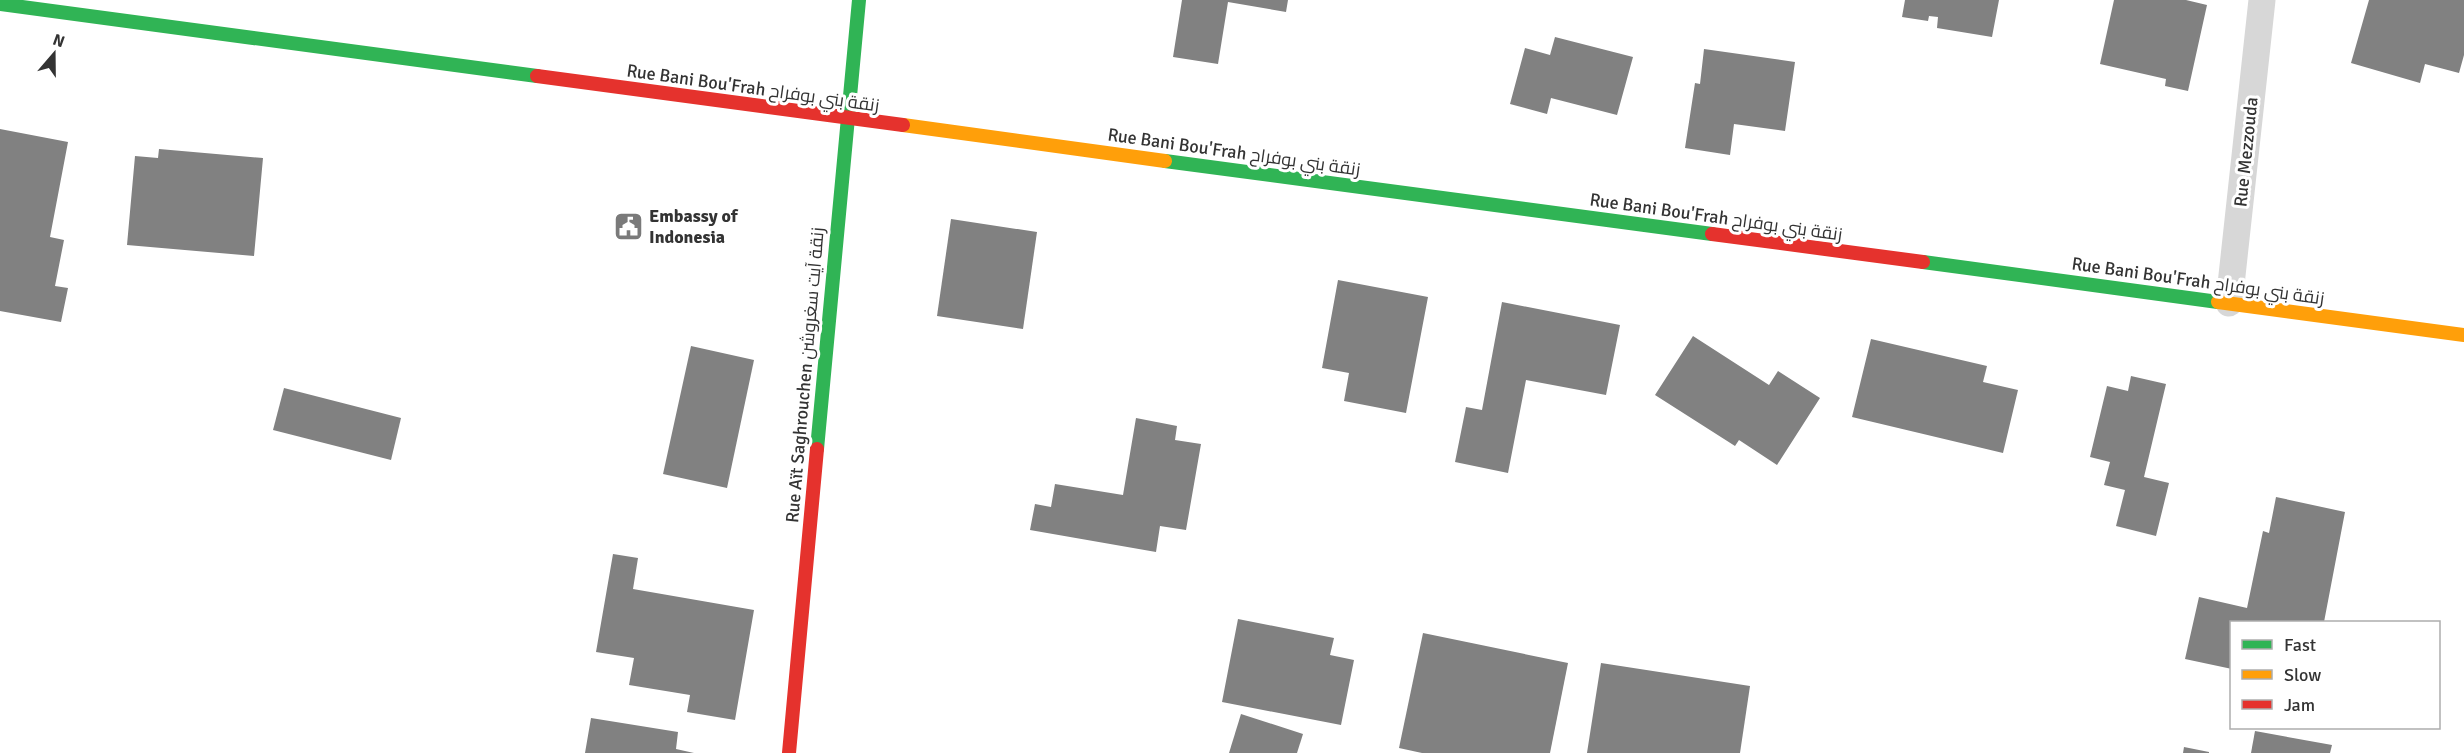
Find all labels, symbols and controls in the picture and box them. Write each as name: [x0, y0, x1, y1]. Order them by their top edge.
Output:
north arrow: [24, 24, 84, 84]
text: N: [50, 30, 67, 52]
street label: Rue Bani Bou'Frah زنقة بني بوفراح: [625, 59, 881, 120]
street label: Rue Mezzouda: [2229, 96, 2263, 208]
street label: Rue Bani Bou'Frah زنقة بني بوفراح: [1106, 123, 1362, 184]
street label: Rue Bani Bou'Frah زنقة بني بوفراح: [1588, 188, 1844, 249]
place label: Embassy of Indonesia: [649, 205, 739, 248]
public building icon: Embassy of Indonesia: [612, 210, 644, 242]
street label: Rue Aït Saghrouchen زنقة آيت سغروشن: [781, 226, 829, 524]
street label: Rue Bani Bou'Frah زنقة بني بوفراح: [2070, 252, 2326, 313]
legend: [2230, 621, 2440, 729]
text: Fast: [2284, 634, 2316, 656]
text: Slow: [2284, 664, 2321, 686]
text: Jam: [2284, 694, 2315, 716]

